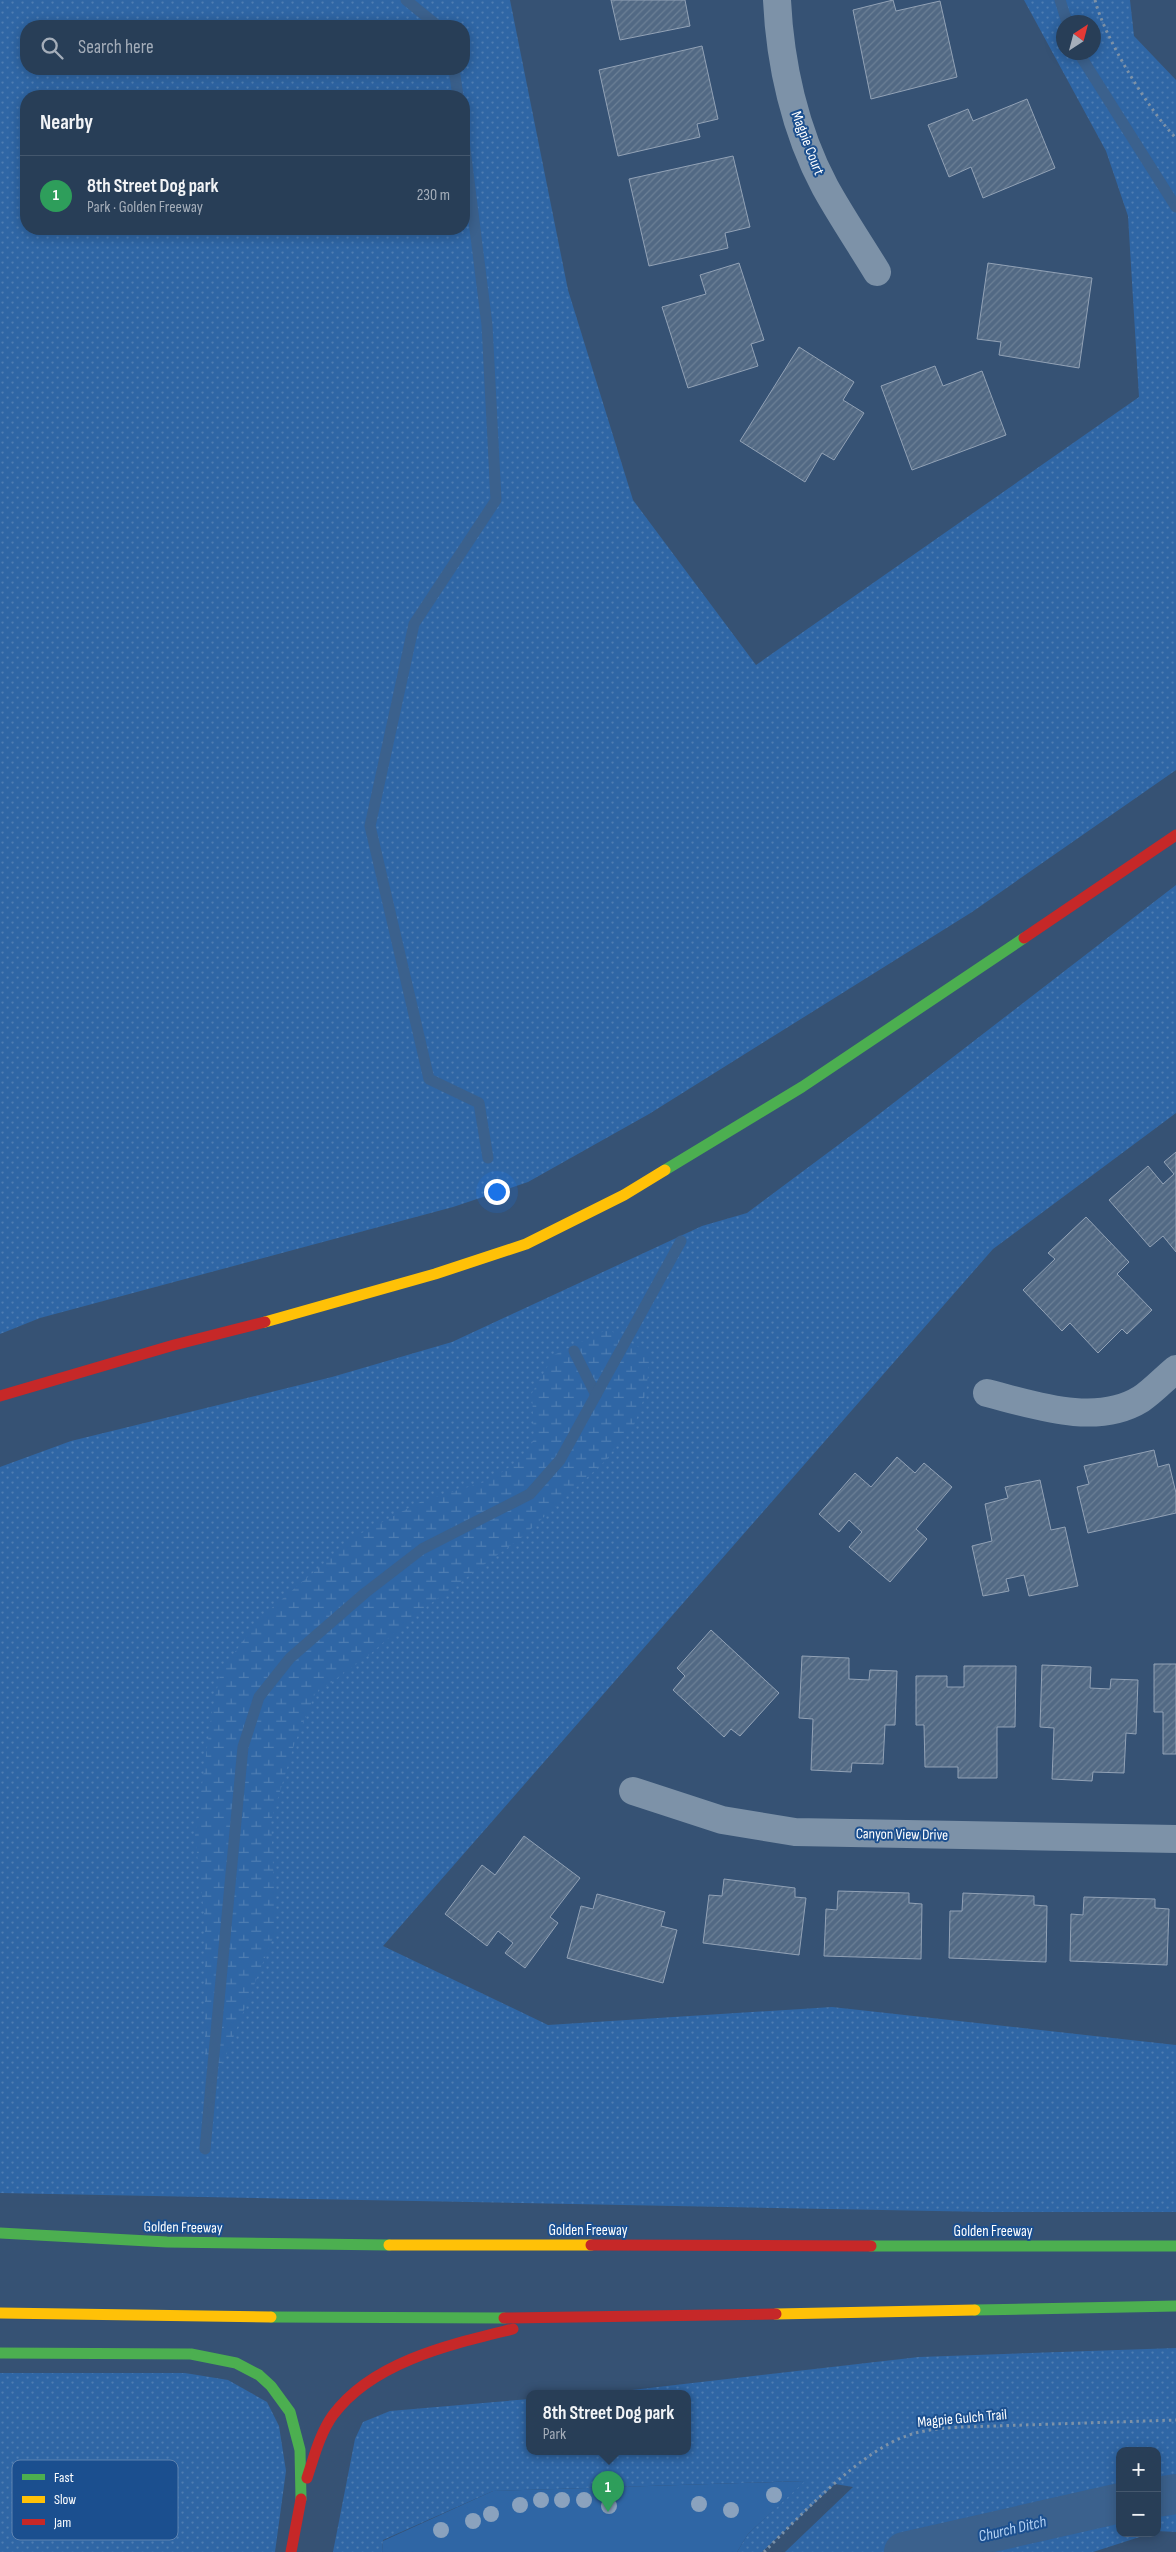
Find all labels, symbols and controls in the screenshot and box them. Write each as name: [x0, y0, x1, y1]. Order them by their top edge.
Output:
north arrow: [1056, 15, 1101, 60]
search box: [20, 20, 470, 75]
icon: search: [38, 34, 66, 62]
text: Search here: [78, 36, 154, 59]
street label: Magpie Court: [787, 109, 829, 178]
text: Nearby: [40, 110, 93, 135]
text: 8th Street Dog park: [87, 175, 219, 198]
text: 1: [53, 186, 59, 205]
text: 230 m: [417, 186, 450, 205]
text: Park · Golden Freeway: [87, 198, 203, 217]
your location: [484, 1179, 510, 1205]
street label: Canyon View Drive: [856, 1824, 948, 1845]
street label: Golden Freeway: [143, 2217, 223, 2238]
street label: Golden Freeway: [548, 2221, 628, 2240]
street label: Golden Freeway: [953, 2222, 1033, 2241]
popup: [526, 2390, 691, 2455]
text: 8th Street Dog park: [543, 2402, 674, 2425]
street label: Magpie Gulch Trail: [916, 2405, 1008, 2432]
text: Park: [543, 2425, 566, 2444]
map controls: [1116, 2447, 1161, 2537]
button: +: [1116, 2447, 1161, 2492]
legend: [12, 2460, 178, 2540]
text: Fast: [54, 2469, 74, 2486]
pin: 1: [592, 2471, 624, 2512]
text: Slow: [54, 2491, 76, 2508]
button: −: [1116, 2492, 1161, 2537]
water label: Church Ditch: [977, 2512, 1048, 2546]
text: Jam: [53, 2514, 71, 2531]

